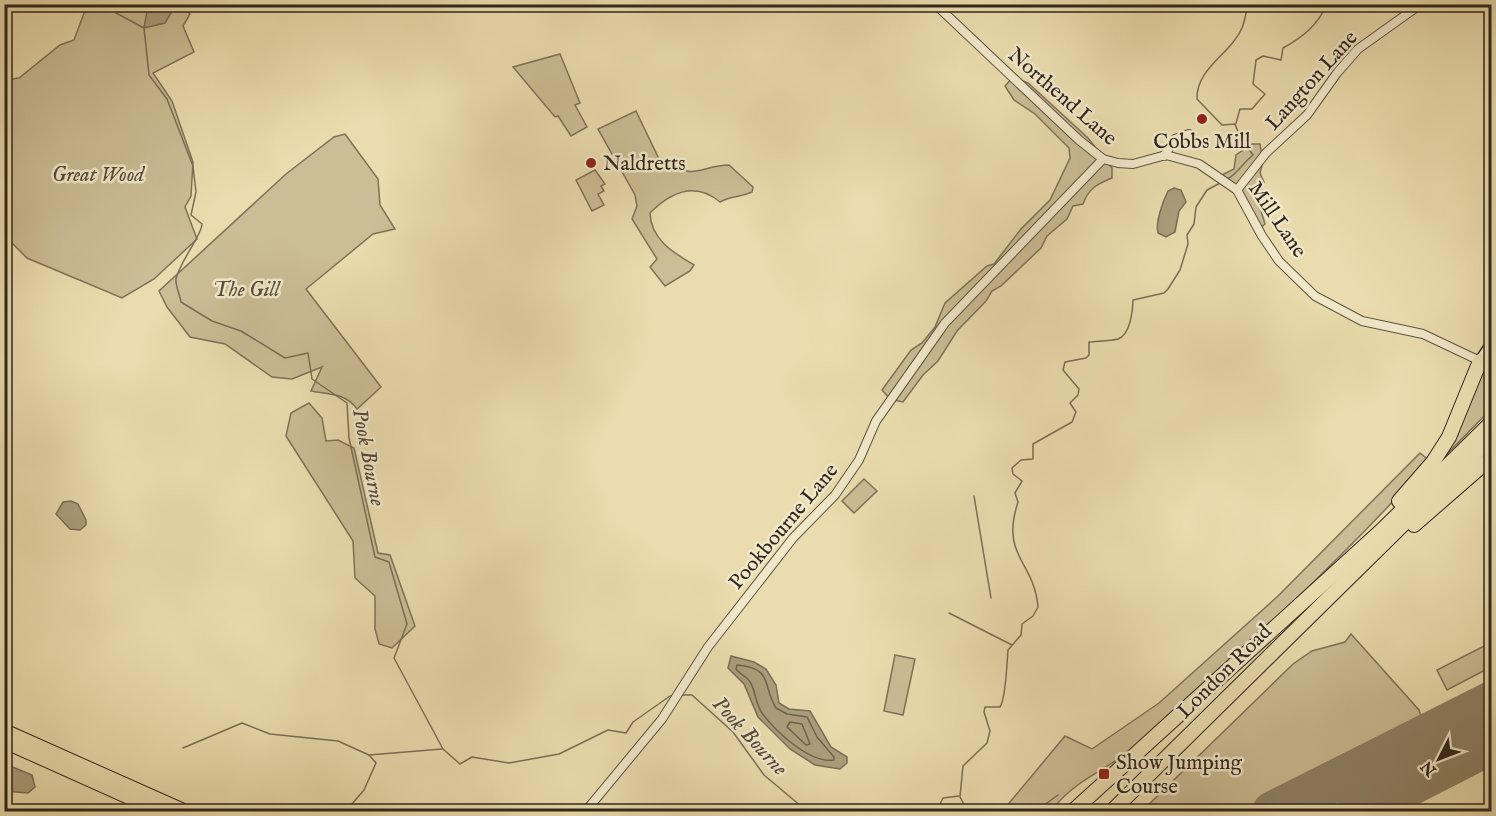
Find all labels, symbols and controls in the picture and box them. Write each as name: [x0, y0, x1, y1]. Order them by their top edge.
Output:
street label: Langton Lane: [1260, 25, 1364, 137]
street label: Northend Lane: [1002, 42, 1123, 152]
marker: Cobbs Mill: [1195, 112, 1209, 126]
place label: Cobbs Mill: [1153, 129, 1251, 156]
place label: Naldretts: [603, 151, 686, 178]
marker: Naldretts: [584, 156, 598, 170]
park label: Great Wood: [52, 162, 146, 189]
street label: Mill Lane: [1241, 177, 1312, 263]
park label: The Gill: [213, 277, 281, 304]
water label: Pook Bourne: [345, 406, 391, 509]
street label: Pookbourne Lane: [723, 458, 845, 596]
street label: London Road: [1172, 618, 1279, 725]
water label: Pook Bourne: [706, 691, 794, 783]
north arrow: [1409, 729, 1469, 789]
place label: Show Jumping Course: [1116, 750, 1243, 801]
text: N: [1417, 756, 1442, 780]
marker: Show Jumping Course: [1097, 767, 1111, 781]

